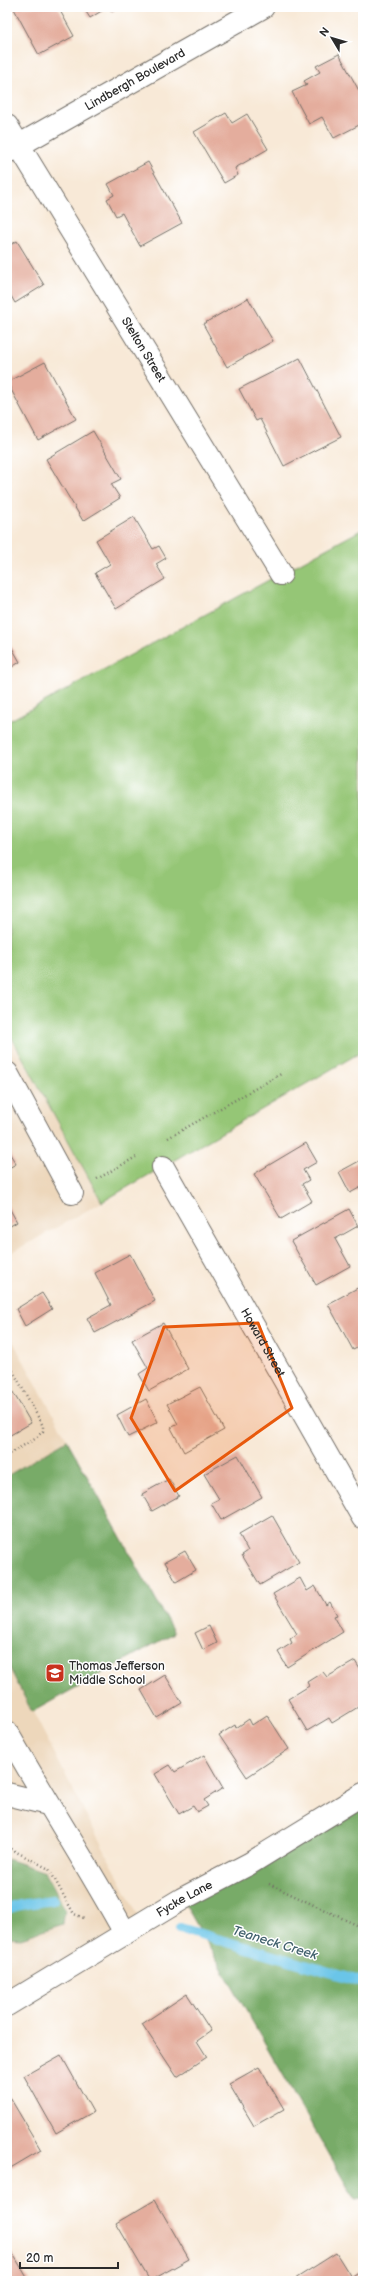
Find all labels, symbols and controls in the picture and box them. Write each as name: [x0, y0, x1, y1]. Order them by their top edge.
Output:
north arrow: [312, 18, 352, 58]
text: N: [317, 25, 332, 39]
street label: Lindbergh Boulevard: [82, 45, 188, 114]
street label: Stelton Street: [118, 314, 169, 385]
street label: Howard Street: [237, 1305, 289, 1380]
place label: Thomas Jefferson Middle School: [69, 1659, 165, 1688]
school or university icon: Thomas Jefferson Middle School: [44, 1662, 66, 1684]
street label: Fycke Lane: [154, 1877, 215, 1920]
water label: Teaneck Creek: [231, 1923, 320, 1964]
scale bar: [20, 2244, 118, 2270]
text: 20 m: [26, 2251, 53, 2266]

